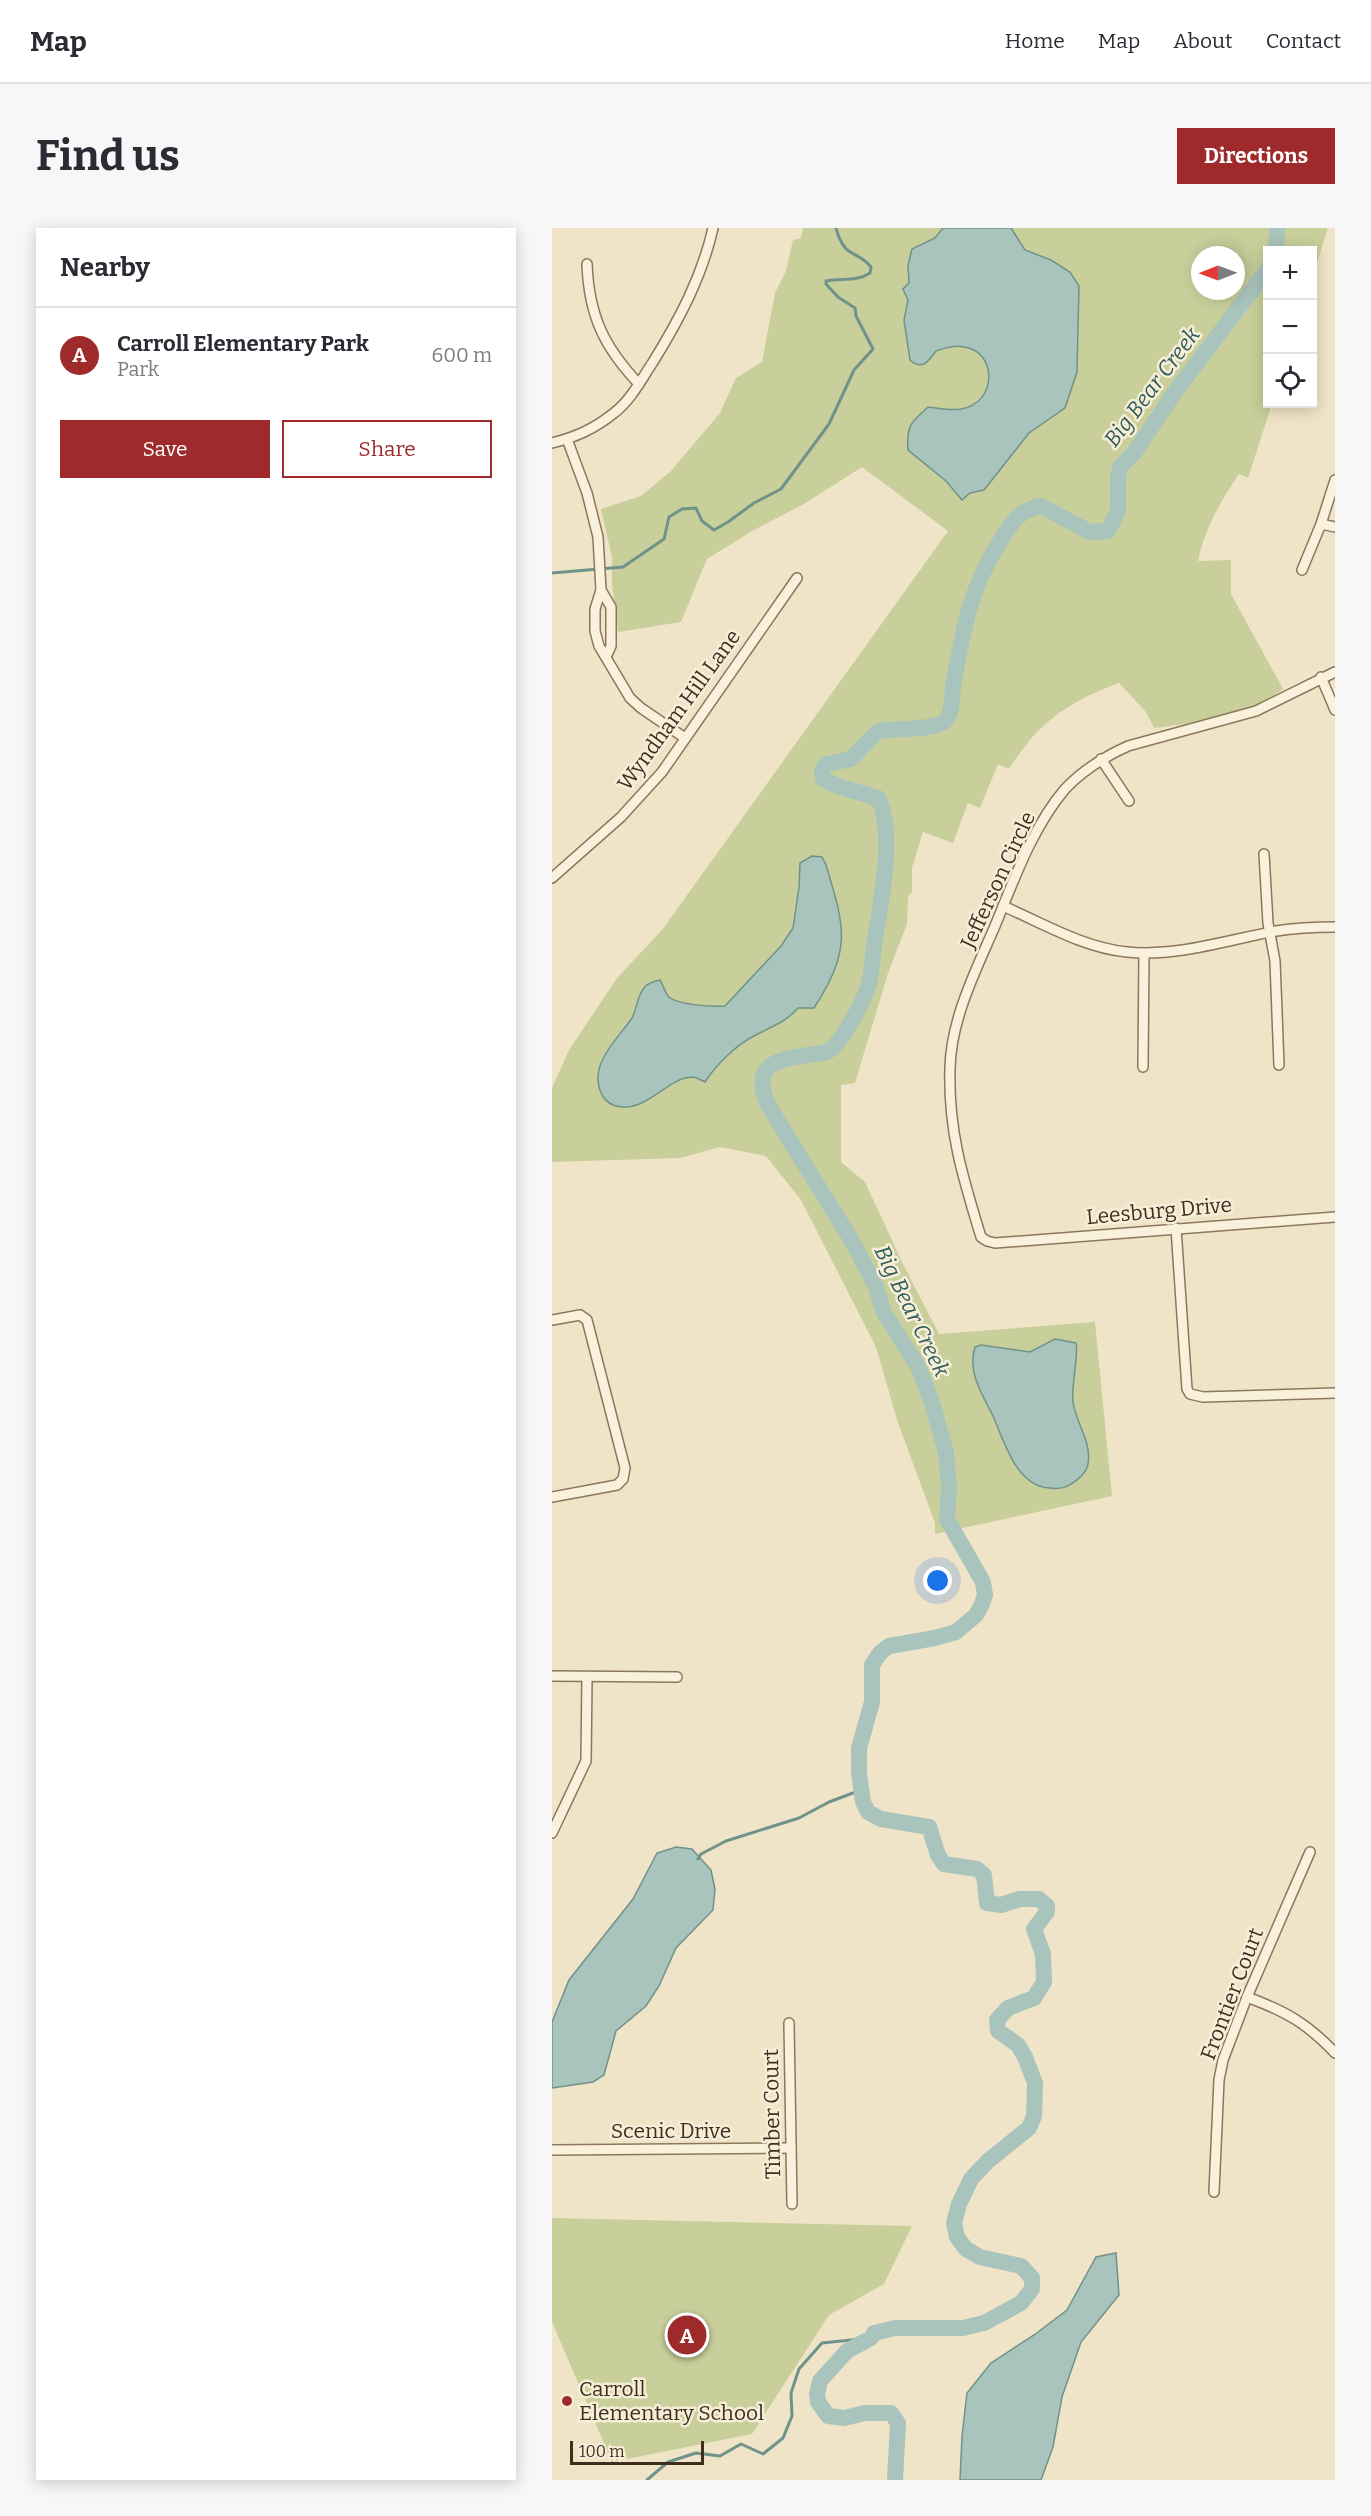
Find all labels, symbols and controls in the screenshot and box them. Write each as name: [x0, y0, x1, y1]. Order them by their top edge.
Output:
text: Map: [30, 25, 87, 58]
text: Home: [1005, 28, 1065, 54]
text: Map: [1098, 28, 1140, 54]
text: About: [1173, 28, 1233, 54]
text: Contact: [1266, 28, 1341, 54]
button: Directions: [1177, 128, 1335, 184]
text: Find us: [36, 131, 180, 181]
north arrow: [1191, 246, 1245, 300]
map controls: [1263, 246, 1317, 408]
button: +: [1263, 246, 1317, 300]
text: Nearby: [60, 252, 150, 283]
button: −: [1263, 300, 1317, 354]
water label: Big Bear Creek: [1098, 321, 1206, 452]
text: Carroll Elementary Park: [117, 330, 369, 357]
text: A: [72, 343, 87, 367]
text: 600 m: [432, 343, 492, 367]
button: locate: [1263, 354, 1317, 408]
text: Park: [117, 357, 159, 381]
button: Save: [60, 420, 270, 478]
button: Share: [282, 420, 492, 478]
street label: Wyndham Hill Lane: [612, 624, 746, 796]
street label: Jefferson Circle: [954, 807, 1041, 954]
street label: Leesburg Drive: [1085, 1192, 1233, 1230]
water label: Big Bear Creek: [869, 1241, 956, 1382]
your location: [923, 1566, 952, 1595]
street label: Frontier Court: [1195, 1924, 1269, 2064]
street label: Timber Court: [758, 2048, 786, 2179]
street label: Scenic Drive: [611, 2118, 731, 2144]
pin: A: [668, 2312, 706, 2358]
place label: Carroll Elementary School: [579, 2376, 764, 2426]
marker: Carroll Elementary School: [560, 2394, 574, 2408]
scale bar: [570, 2438, 704, 2466]
text: 100 m: [579, 2442, 624, 2461]

